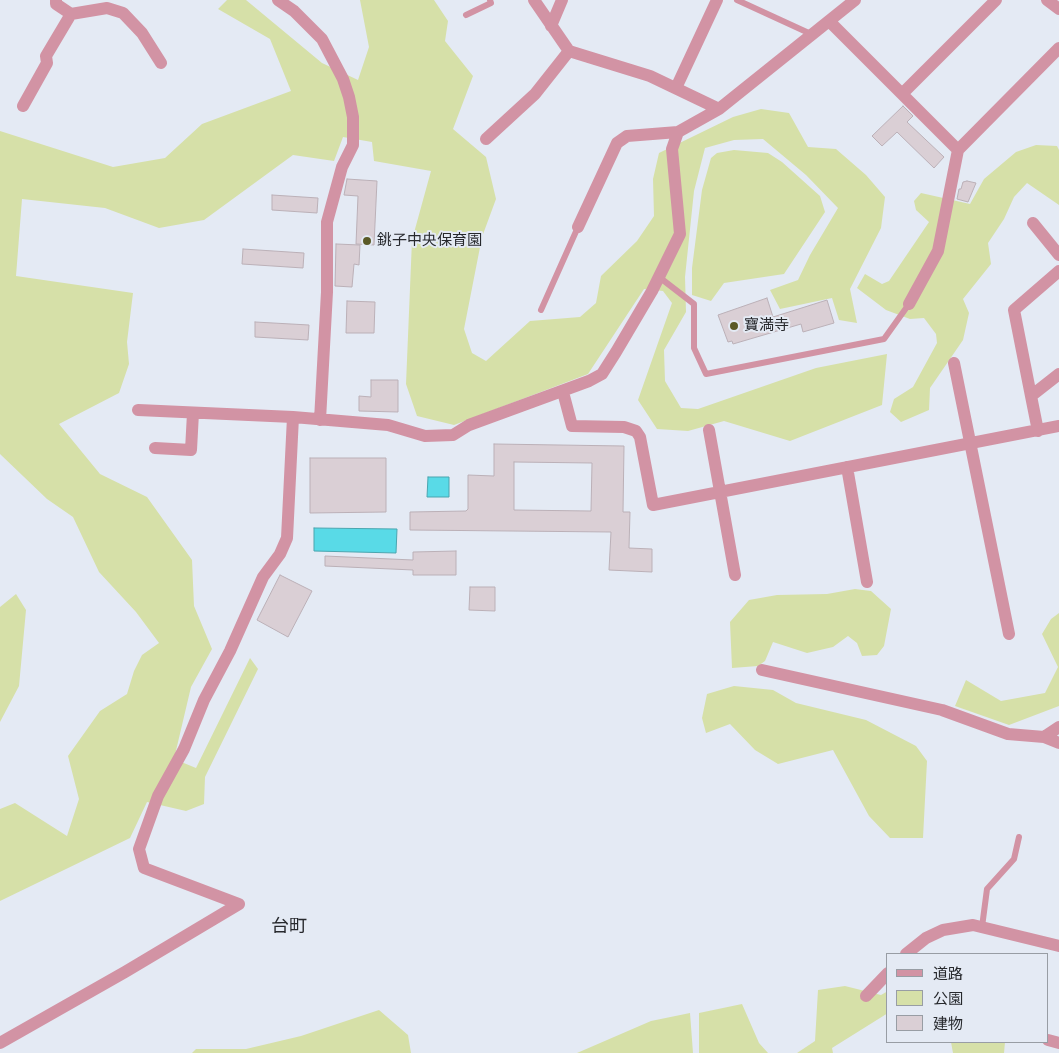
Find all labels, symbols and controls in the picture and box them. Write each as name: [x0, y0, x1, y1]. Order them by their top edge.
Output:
place label: 銚子中央保育園: [377, 232, 482, 250]
marker: 銚子中央保育園: [361, 235, 373, 247]
place label: 寶満寺: [744, 317, 789, 335]
marker: 寶満寺: [728, 320, 740, 332]
district label: 台町: [271, 916, 307, 938]
legend: [886, 953, 1049, 1043]
text: 道路: [933, 963, 963, 983]
text: 公園: [933, 988, 963, 1008]
text: 建物: [933, 1013, 963, 1033]

